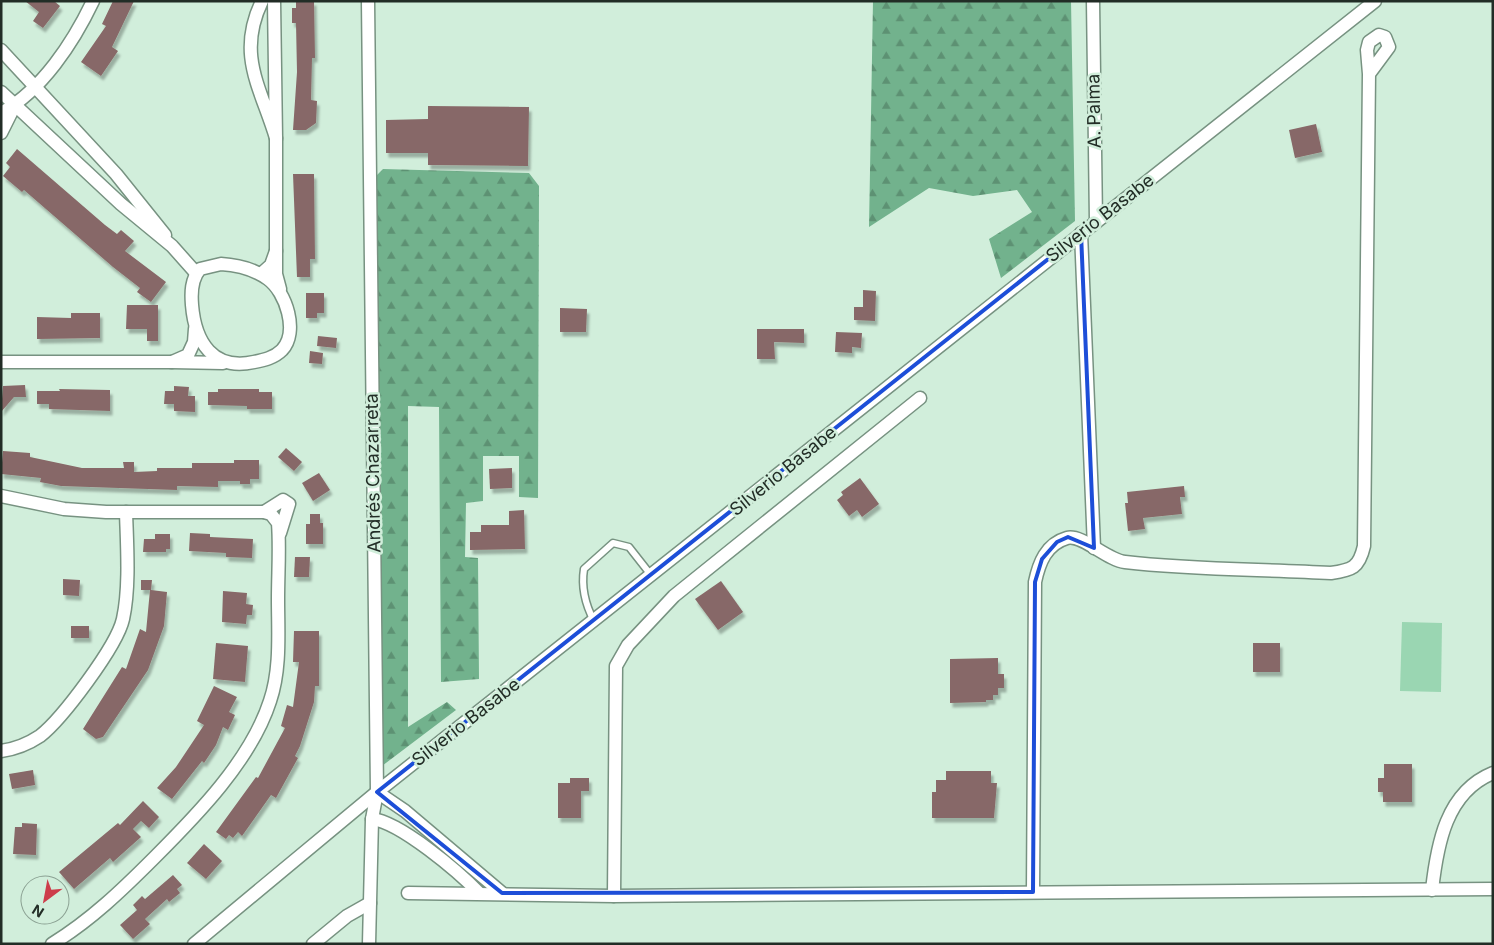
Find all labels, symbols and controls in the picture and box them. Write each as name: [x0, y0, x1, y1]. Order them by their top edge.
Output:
street label: A. Palma: [1082, 74, 1105, 148]
street label: Silverio Basabe: [1042, 169, 1158, 266]
street label: Andrés Chazarreta: [361, 393, 384, 553]
street label: Silverio Basabe: [725, 421, 840, 520]
street label: Silverio Basabe: [408, 673, 524, 770]
north arrow: [20, 875, 70, 925]
text: N: [29, 901, 47, 921]

